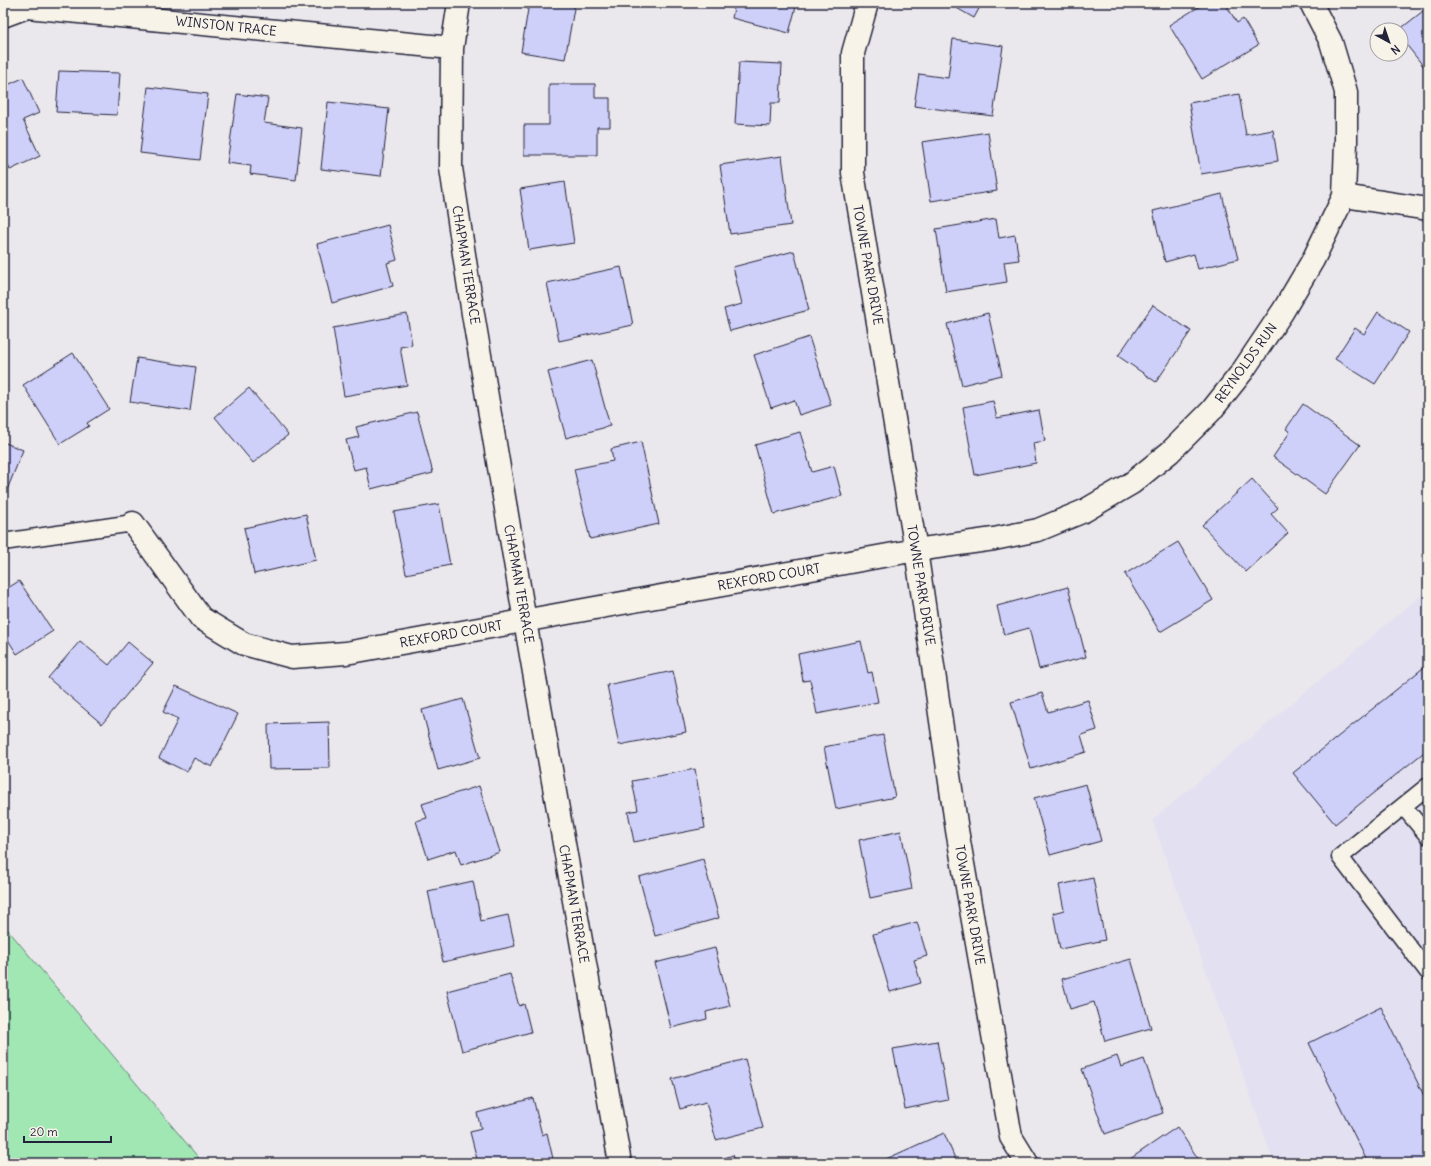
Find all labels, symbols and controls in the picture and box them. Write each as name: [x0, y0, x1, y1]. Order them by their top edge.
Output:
street label: WINSTON TRACE: [175, 12, 278, 40]
north arrow: [1369, 22, 1409, 62]
text: N: [1388, 42, 1403, 57]
street label: TOWNE PARK DRIVE: [849, 203, 887, 327]
street label: CHAPMAN TERRACE: [448, 204, 484, 326]
street label: REYNOLDS RUN: [1211, 320, 1281, 406]
street label: CHAPMAN TERRACE: [500, 523, 538, 645]
street label: TOWNE PARK DRIVE: [903, 523, 939, 647]
street label: REXFORD COURT: [716, 560, 822, 594]
street label: REXFORD COURT: [398, 617, 504, 651]
street label: CHAPMAN TERRACE: [555, 843, 593, 965]
street label: TOWNE PARK DRIVE: [951, 843, 989, 967]
scale bar: [24, 1118, 111, 1144]
text: 20 m: [30, 1124, 58, 1139]

